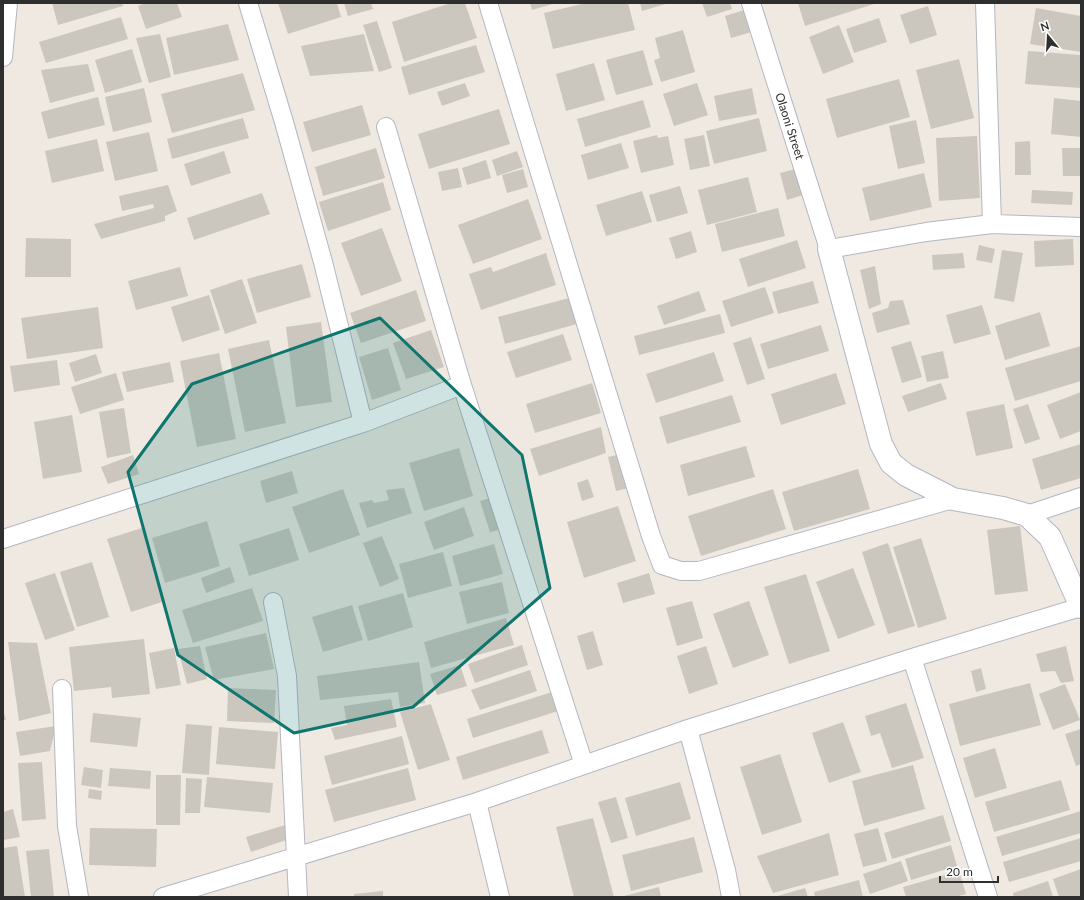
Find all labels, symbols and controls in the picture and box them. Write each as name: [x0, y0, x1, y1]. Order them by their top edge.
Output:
north arrow: [1028, 16, 1068, 56]
text: N: [1039, 19, 1051, 34]
street label: Olaoni Street: [772, 91, 808, 162]
scale bar: [940, 858, 998, 884]
text: 20 m: [946, 864, 973, 879]

